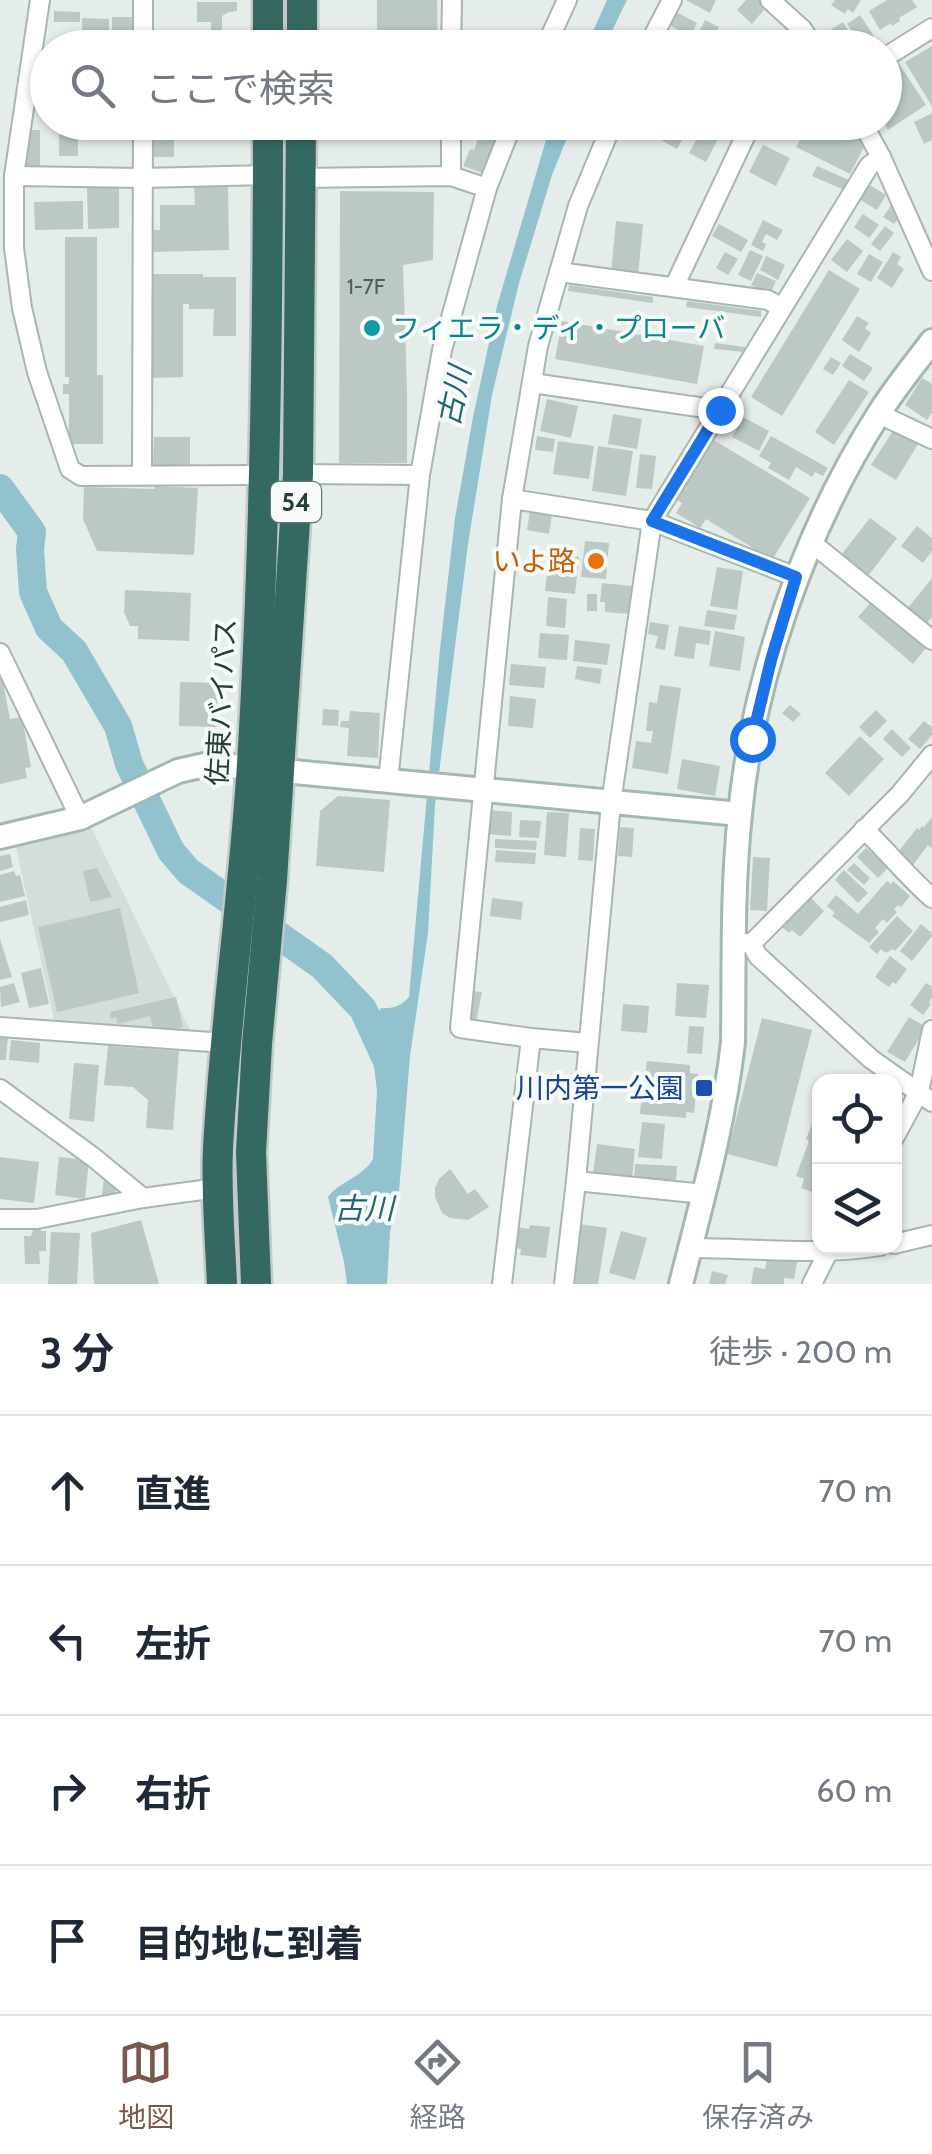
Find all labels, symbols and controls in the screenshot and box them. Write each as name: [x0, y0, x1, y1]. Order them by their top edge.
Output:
search box: [30, 30, 902, 140]
icon: search: [65, 58, 120, 113]
text: ここで検索: [145, 65, 335, 112]
house number: 1-7F: [347, 273, 386, 300]
place label: フィエラ・ディ・プローバ: [392, 311, 725, 345]
marker: フィエラ・ディ・プローバ: [361, 317, 383, 339]
water label: 古川: [430, 360, 479, 429]
route end: [698, 388, 744, 434]
road number: 54: [271, 482, 321, 522]
place label: いよ路: [493, 544, 576, 578]
marker: いよ路: [585, 550, 607, 572]
street label: 佐東バイパス: [200, 617, 242, 787]
route start: [730, 717, 776, 763]
place label: 川内第一公園: [516, 1071, 684, 1105]
map controls: [812, 1074, 902, 1254]
button: locate: [812, 1074, 902, 1164]
marker: 川内第一公園: [693, 1077, 715, 1099]
button: layers: [812, 1164, 902, 1254]
water label: 古川: [334, 1190, 397, 1227]
text: 3 分: [40, 1327, 114, 1379]
text: 徒歩 · 200 m: [709, 1332, 892, 1371]
icon: ahead: [40, 1463, 95, 1518]
text: 直進: [135, 1470, 211, 1517]
text: 70 m: [819, 1471, 892, 1510]
icon: left: [40, 1613, 95, 1668]
text: 左折: [135, 1620, 211, 1667]
text: 70 m: [819, 1621, 892, 1660]
icon: right: [40, 1763, 95, 1818]
text: 右折: [135, 1770, 211, 1817]
text: 60 m: [816, 1771, 892, 1810]
icon: arrive: [40, 1913, 95, 1968]
text: 目的地に到着: [135, 1920, 363, 1967]
tab: 地図: [118, 2035, 174, 2135]
tab: 経路: [410, 2035, 466, 2135]
tab: 保存済み: [702, 2035, 814, 2135]

